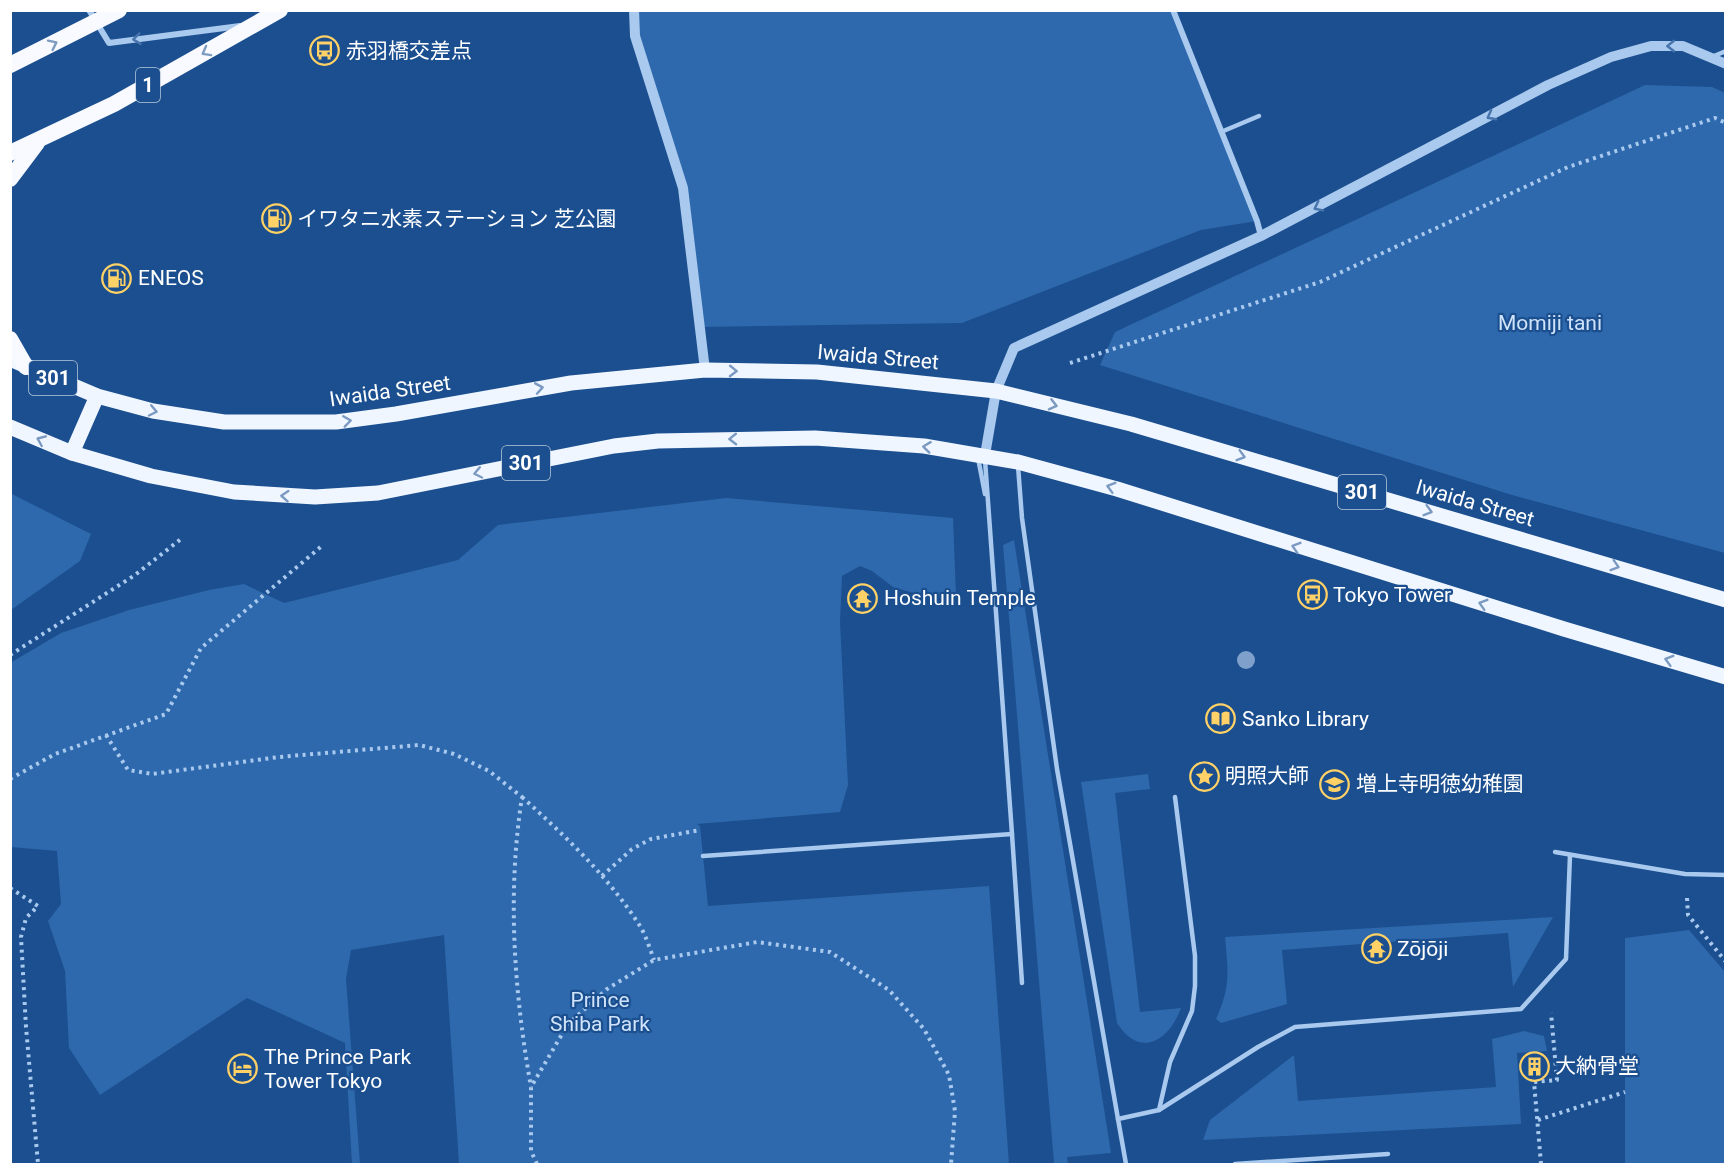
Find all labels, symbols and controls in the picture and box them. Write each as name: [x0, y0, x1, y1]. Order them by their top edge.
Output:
one-way arrow: [132, 32, 141, 45]
bus stop icon: 赤羽橋交差点: [309, 35, 341, 67]
place label: 赤羽橋交差点: [346, 39, 472, 63]
one-way arrow: [47, 40, 58, 51]
one-way arrow: [1666, 40, 1675, 52]
one-way arrow: [202, 45, 212, 56]
road number: 1: [136, 68, 160, 102]
one-way arrow: [1486, 108, 1497, 120]
one-way arrow: [1314, 199, 1325, 211]
fuel station icon: イワタニ水素ステーション 芝公園: [260, 203, 292, 235]
place label: イワタニ水素ステーション 芝公園: [297, 207, 617, 231]
fuel station icon: ENEOS: [101, 262, 133, 294]
place label: ENEOS: [138, 266, 204, 290]
park label: Momiji tani: [1498, 311, 1602, 335]
street label: Iwaida Street: [816, 340, 940, 374]
road number: 301: [29, 361, 77, 395]
one-way arrow: [729, 365, 738, 377]
street label: Iwaida Street: [328, 371, 452, 411]
one-way arrow: [534, 382, 544, 395]
one-way arrow: [1048, 397, 1058, 410]
one-way arrow: [148, 404, 158, 417]
one-way arrow: [343, 415, 352, 427]
one-way arrow: [728, 433, 737, 445]
one-way arrow: [37, 435, 48, 447]
one-way arrow: [923, 441, 932, 453]
road number: 301: [502, 446, 550, 480]
one-way arrow: [1235, 449, 1246, 461]
one-way arrow: [473, 466, 483, 479]
road number: 301: [1338, 475, 1386, 509]
street label: Iwaida Street: [1413, 475, 1537, 531]
one-way arrow: [1106, 482, 1117, 494]
one-way arrow: [280, 489, 289, 502]
one-way arrow: [1422, 504, 1433, 516]
one-way arrow: [1291, 541, 1302, 554]
one-way arrow: [1609, 559, 1620, 571]
bus stop icon: Tokyo Tower: [1296, 579, 1328, 611]
temple icon: Hoshuin Temple: [847, 582, 879, 614]
place label: Tokyo Tower: [1333, 583, 1451, 607]
place label: Hoshuin Temple: [884, 586, 1036, 610]
one-way arrow: [1478, 599, 1489, 611]
one-way arrow: [1664, 655, 1675, 667]
library icon: Sanko Library: [1205, 703, 1237, 735]
place label: Sanko Library: [1242, 707, 1369, 731]
place icon: 明照大師: [1188, 760, 1220, 792]
place label: 明照大師: [1225, 764, 1309, 788]
school or university icon: 増上寺明徳幼稚園: [1319, 768, 1351, 800]
place label: 増上寺明徳幼稚園: [1356, 772, 1524, 796]
temple icon: Zōjōji: [1360, 933, 1392, 965]
place label: Zōjōji: [1397, 937, 1448, 961]
park label: Prince Shiba Park: [550, 988, 650, 1036]
place label: The Prince Park Tower Tokyo: [264, 1045, 412, 1093]
building icon: 大納骨堂: [1518, 1050, 1550, 1082]
hotel icon: The Prince Park Tower Tokyo: [227, 1053, 259, 1085]
place label: 大納骨堂: [1555, 1054, 1639, 1078]

